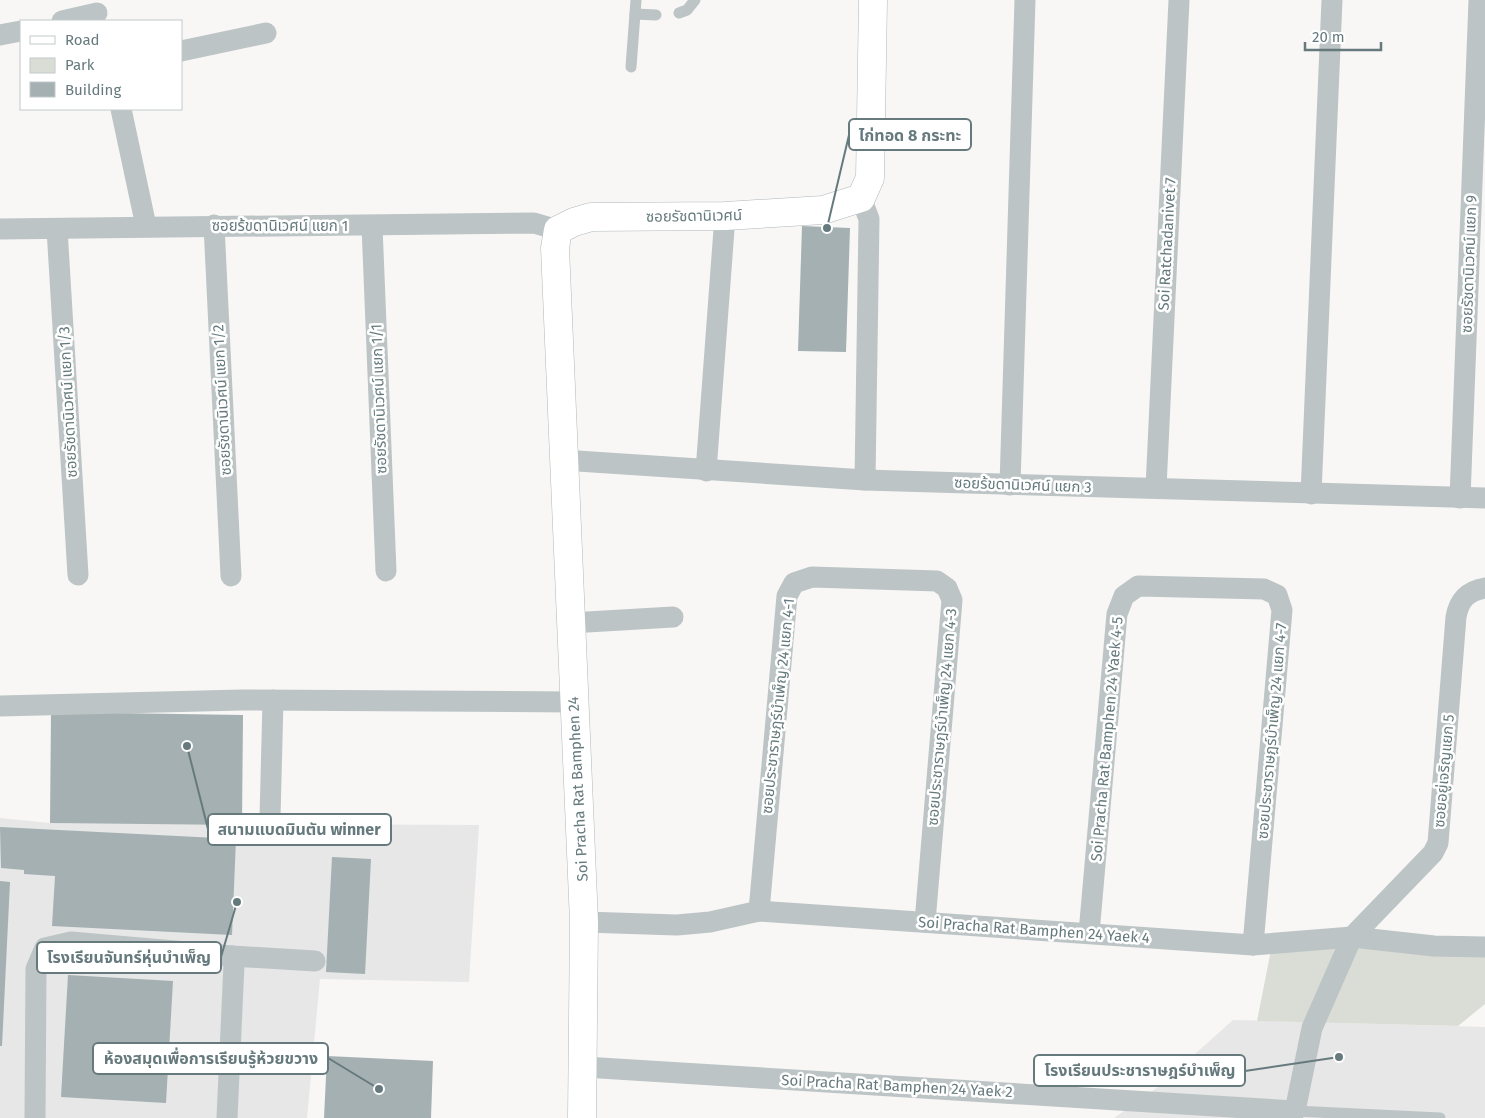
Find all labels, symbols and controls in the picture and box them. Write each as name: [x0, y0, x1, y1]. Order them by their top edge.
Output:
legend: [20, 20, 182, 110]
scale bar: [1305, 20, 1381, 52]
text: 20 m: [1312, 28, 1345, 46]
text: Road: [65, 31, 100, 49]
text: Park: [65, 56, 95, 74]
text: Building: [65, 81, 121, 99]
callout: ไก่ทอด 8 กระทะ: [849, 119, 971, 150]
text: ไก่ทอด 8 กระทะ: [859, 126, 961, 145]
street label: Soi Ratchadanivet 7: [1155, 177, 1179, 311]
street label: ซอยรัชดานิเวศน์ แยก 9: [1458, 195, 1480, 333]
street label: ซอยรัชดานิเวศน์: [646, 206, 742, 226]
street label: ซอยร้ขดานิเวศน์ แยก 1: [212, 217, 348, 235]
street label: ซอยรัชดานิเวศน์ แยก 1/2: [209, 324, 235, 476]
street label: ซอยรัชดานิเวศน์ แยก 1/1: [367, 324, 391, 474]
street label: ซอยรัชดานิเวศน์ แยก 1/3: [55, 326, 81, 478]
street label: ซอยร้ขดานิเวศน์ แยก 3: [954, 474, 1092, 496]
street label: ซอยประชาราษฎร์บำเพ็ญ 24 แยก 4-1: [758, 597, 798, 815]
street label: ซอยประชาราษฎร์บำเพ็ญ 24 แยก 4-3: [924, 608, 960, 826]
street label: Soi Pracha Rat Bamphen 24 Yaek 4-5: [1087, 616, 1127, 862]
street label: ซอยประชาราษฎร์บำเพ็ญ 24 แยก 4-7: [1254, 622, 1290, 840]
street label: Soi Pracha Rat Bamphen 24: [564, 696, 592, 882]
street label: ซอยอยู่เจริญแยก 5: [1430, 714, 1458, 828]
callout: สนามแบดมินตัน winner: [208, 814, 391, 845]
text: สนามแบดมินตัน winner: [217, 820, 381, 839]
street label: Soi Pracha Rat Bamphen 24 Yaek 4: [917, 913, 1151, 947]
callout: โรงเรียนจันทร์หุ่นบำเพ็ญ: [37, 942, 221, 973]
text: โรงเรียนจันทร์หุ่นบำเพ็ญ: [47, 948, 211, 967]
callout: ห้องสมุดเพื่อการเรียนรู้ห้วยขวาง: [93, 1043, 328, 1074]
text: ห้องสมุดเพื่อการเรียนรู้ห้วยขวาง: [104, 1047, 318, 1069]
callout: โรงเรียนประชาราษฎร์บำเพ็ญ: [1034, 1055, 1245, 1086]
text: โรงเรียนประชาราษฎร์บำเพ็ญ: [1044, 1061, 1236, 1080]
street label: Soi Pracha Rat Bamphen 24 Yaek 2: [781, 1071, 1013, 1101]

